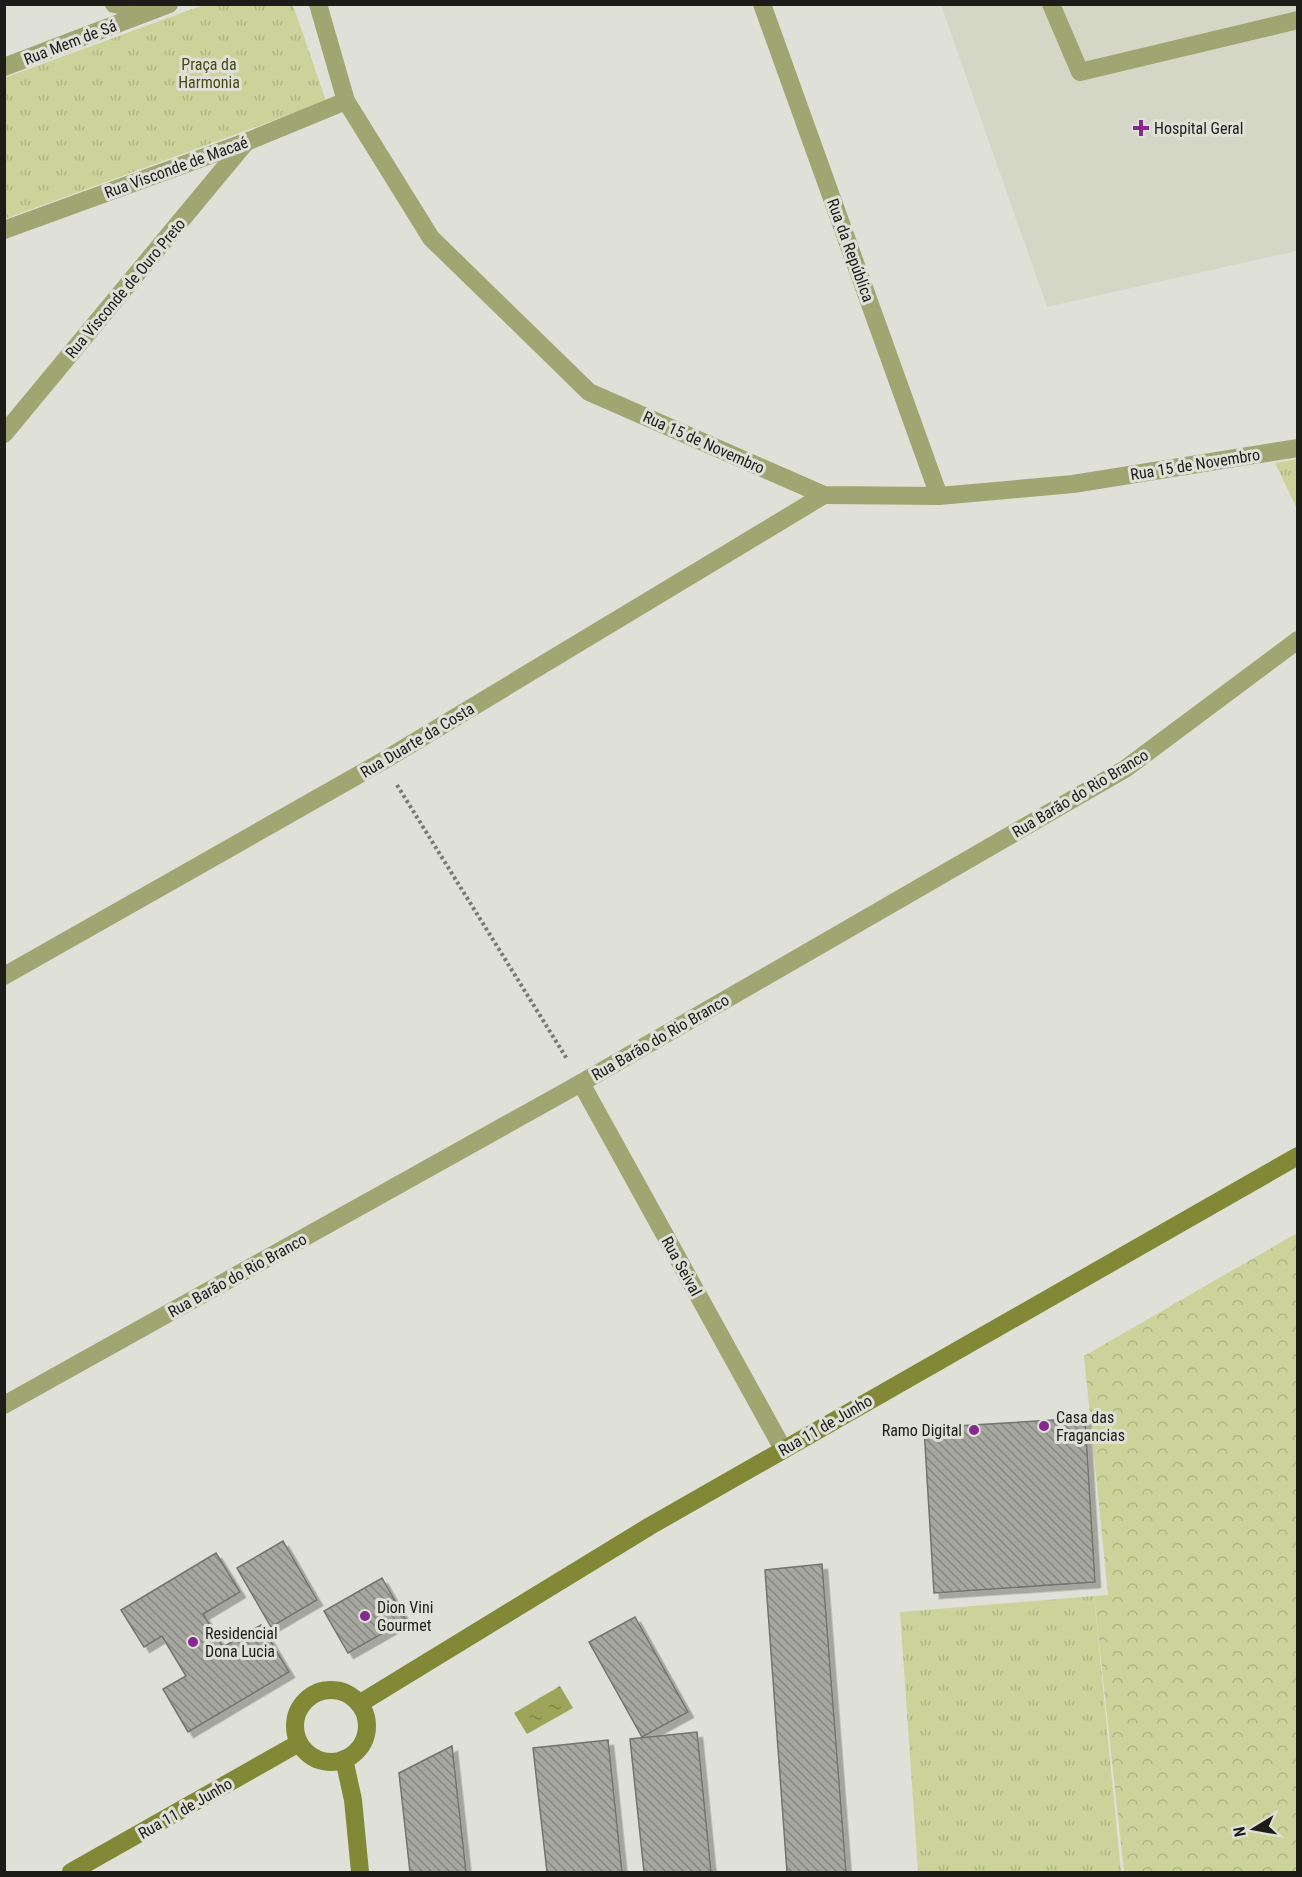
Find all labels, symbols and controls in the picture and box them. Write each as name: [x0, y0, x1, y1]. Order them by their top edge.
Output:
street label: Rua Mem de Sá: [21, 16, 119, 69]
park label: Praça da Harmonia: [178, 55, 240, 92]
marker: Hospital Geral: [1132, 119, 1150, 137]
place label: Hospital Geral: [1154, 119, 1243, 138]
street label: Rua Visconde de Macaé: [102, 133, 250, 202]
street label: Rua da República: [823, 196, 878, 305]
street label: Rua Visconde de Ouro Preto: [61, 215, 189, 362]
street label: Rua 15 de Novembro: [640, 407, 767, 478]
street label: Rua 15 de Novembro: [1129, 445, 1261, 484]
street label: Rua Duarte da Costa: [357, 699, 478, 782]
street label: Rua Barão do Rio Branco: [1009, 745, 1152, 842]
street label: Rua Barão do Rio Branco: [588, 990, 732, 1085]
street label: Rua Barão do Rio Branco: [165, 1229, 310, 1321]
street label: Rua Seival: [657, 1233, 706, 1299]
street label: Rua 11 de Junho: [775, 1391, 876, 1460]
place label: Casa das Fragancias: [1056, 1408, 1125, 1445]
marker: Casa das Fragancias: [1037, 1419, 1051, 1433]
place label: Ramo Digital: [882, 1421, 962, 1440]
marker: Ramo Digital: [967, 1423, 981, 1437]
place label: Dion Vini Gourmet: [377, 1598, 433, 1635]
marker: Dion Vini Gourmet: [358, 1609, 372, 1623]
place label: Residencial Dona Lucia: [205, 1624, 278, 1661]
marker: Residencial Dona Lucia: [186, 1635, 200, 1649]
street label: Rua 11 de Junho: [135, 1774, 236, 1843]
north arrow: [1224, 1799, 1284, 1859]
text: N: [1230, 1825, 1250, 1838]

